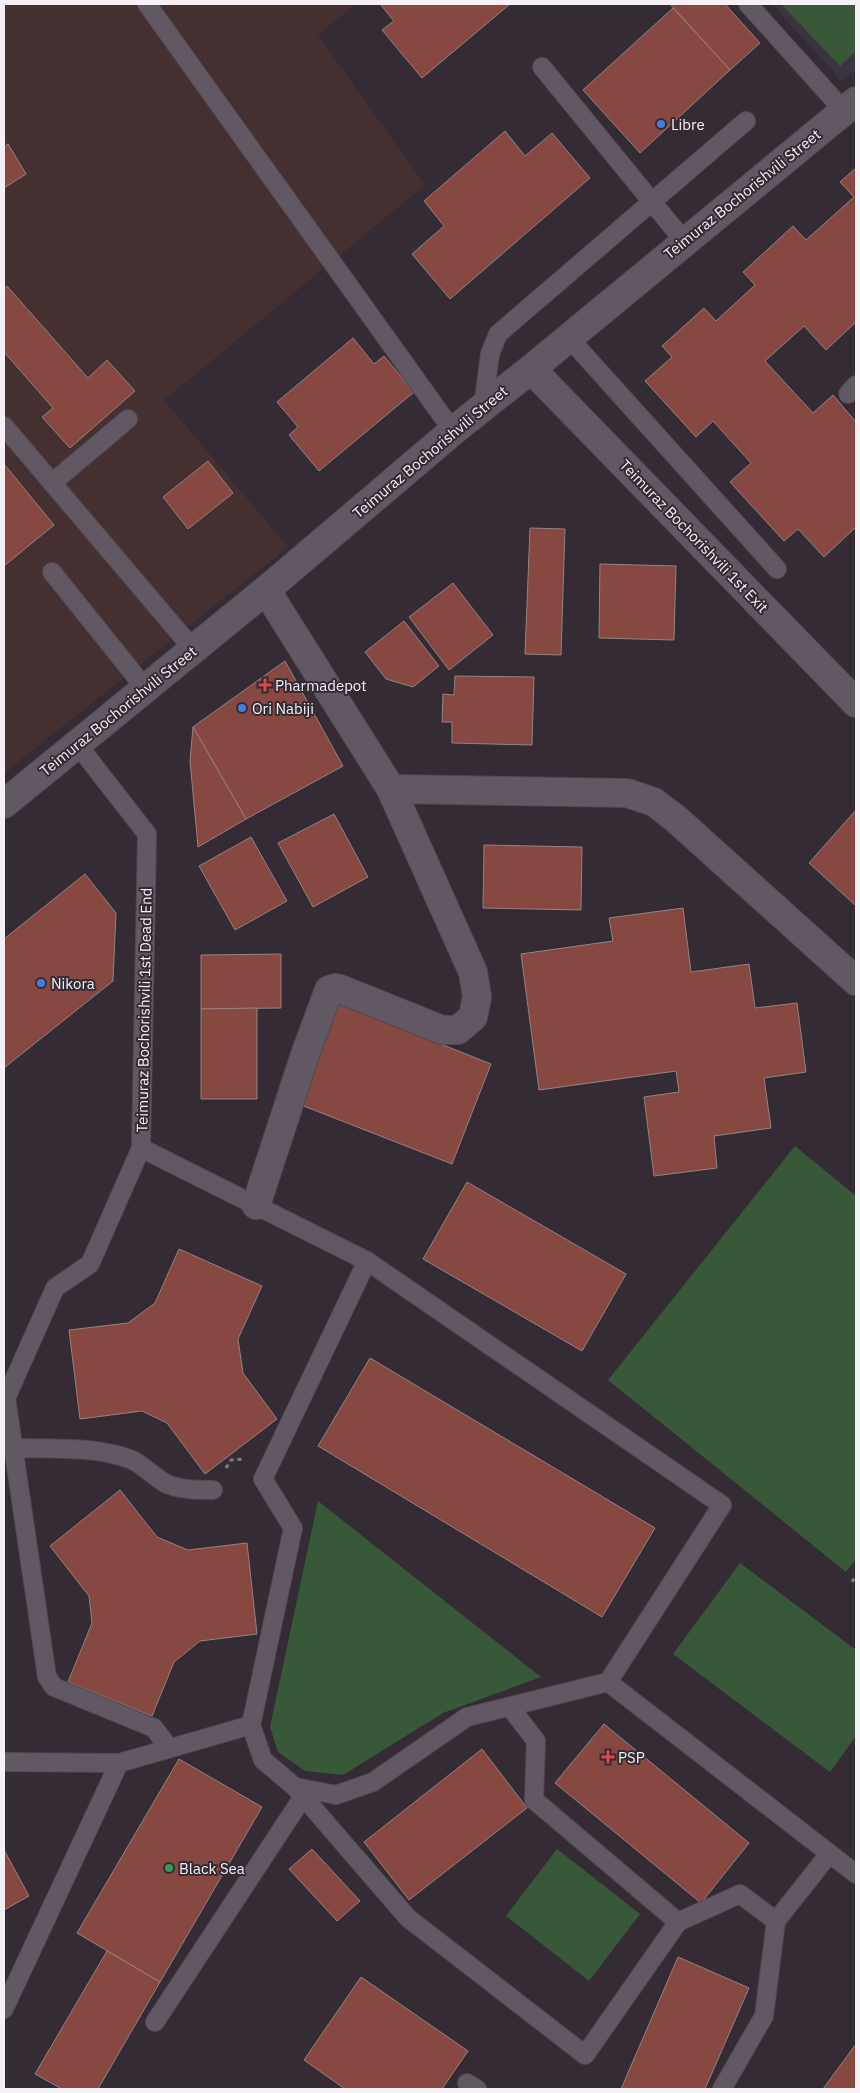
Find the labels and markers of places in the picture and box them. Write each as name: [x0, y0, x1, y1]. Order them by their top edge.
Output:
place label: Libre: [671, 115, 705, 134]
marker: Libre: [655, 118, 667, 130]
place label: Pharmadepot: [275, 676, 367, 695]
marker: Pharmadepot: [259, 679, 271, 691]
place label: Ori Nabiji: [252, 699, 314, 718]
marker: Ori Nabiji: [236, 702, 248, 714]
place label: Nikora: [51, 974, 95, 993]
marker: Nikora: [35, 977, 47, 989]
place label: PSP: [618, 1748, 645, 1767]
marker: PSP: [602, 1751, 614, 1763]
place label: Black Sea: [179, 1859, 245, 1878]
marker: Black Sea: [163, 1862, 175, 1874]

